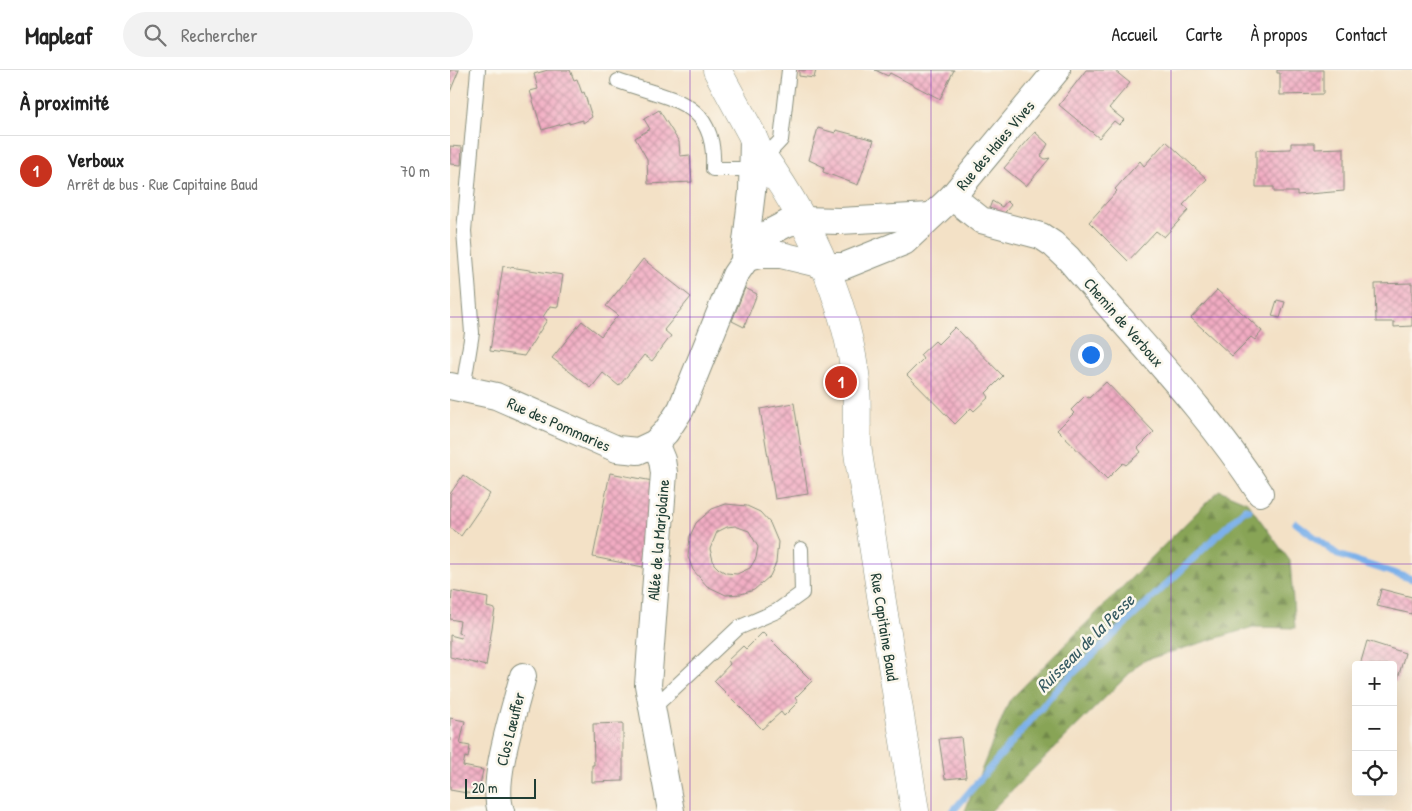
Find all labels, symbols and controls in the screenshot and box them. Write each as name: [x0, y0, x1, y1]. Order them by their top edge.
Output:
search box: [123, 12, 473, 57]
text: Mapleaf: [25, 19, 93, 51]
icon: search: [141, 21, 169, 49]
text: Rechercher: [181, 22, 258, 48]
text: Accueil: [1111, 22, 1157, 47]
text: Carte: [1185, 22, 1223, 47]
text: À propos: [1251, 22, 1307, 47]
text: Contact: [1335, 22, 1387, 47]
text: À proximité: [20, 88, 109, 117]
street label: Rue des Haies Vives: [951, 95, 1039, 195]
text: Verboux: [67, 147, 124, 173]
text: 1: [33, 160, 39, 182]
text: 70 m: [400, 160, 430, 182]
text: Arrêt de bus · Rue Capitaine Baud: [67, 173, 258, 195]
street label: Chemin de Verboux: [1079, 273, 1169, 371]
your location: [1078, 342, 1104, 368]
pin: 1: [825, 363, 857, 401]
street label: Rue des Pommaries: [504, 391, 614, 457]
street label: Allée de la Marjolaine: [642, 478, 674, 601]
street label: Rue Capitaine Baud: [866, 572, 904, 682]
water label: Ruisseau de la Pesse: [1030, 588, 1140, 698]
map controls: [1352, 661, 1397, 796]
button: +: [1352, 661, 1397, 706]
street label: Clos Laeuffer: [490, 690, 530, 768]
button: −: [1352, 706, 1397, 751]
button: locate: [1352, 751, 1397, 796]
scale bar: [465, 776, 536, 799]
text: 20 m: [472, 778, 498, 797]

